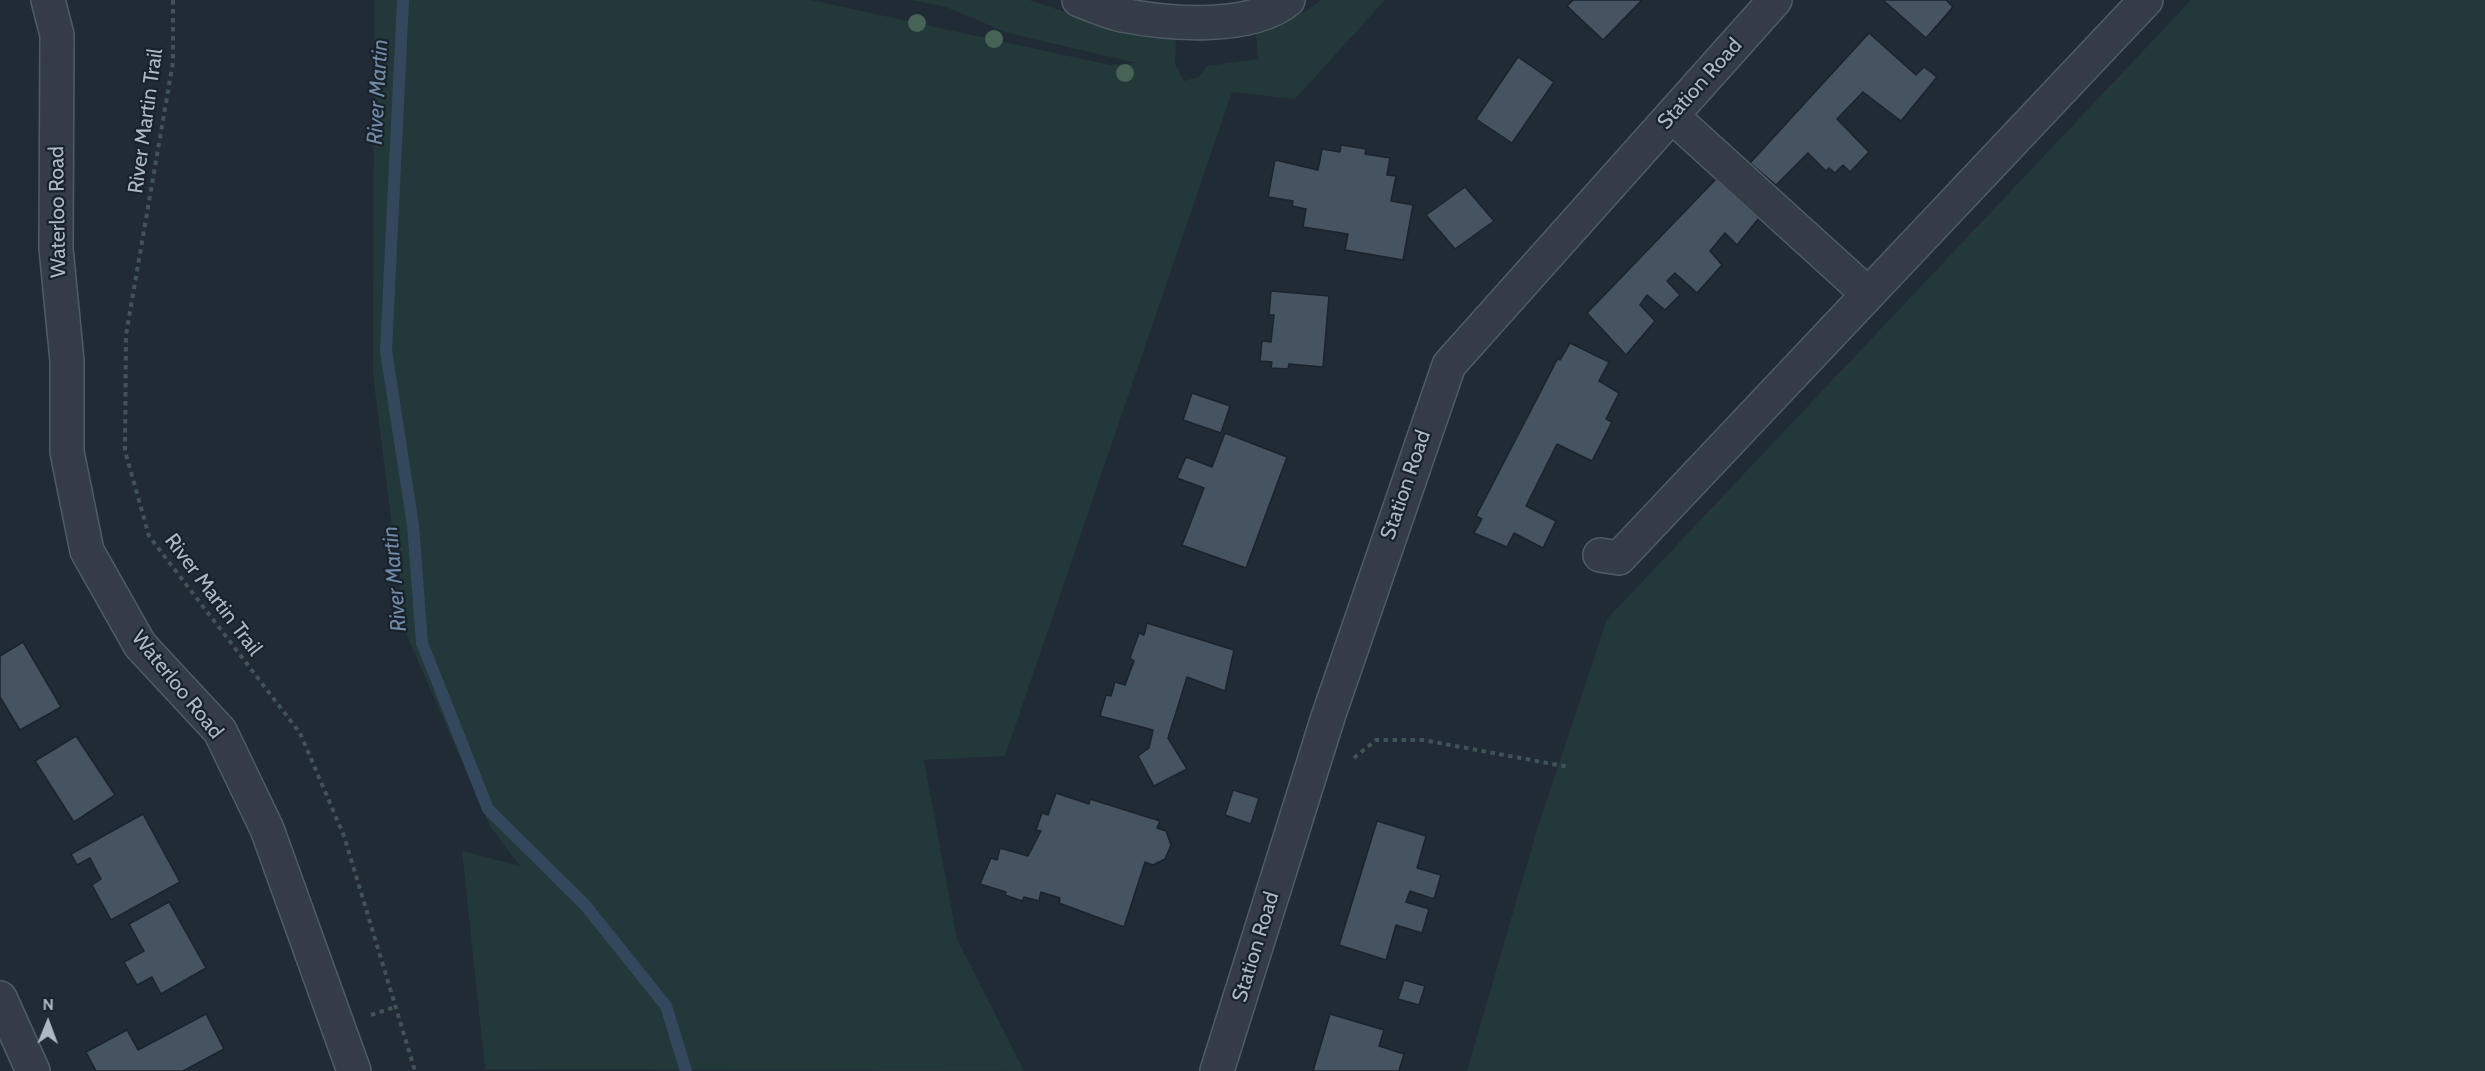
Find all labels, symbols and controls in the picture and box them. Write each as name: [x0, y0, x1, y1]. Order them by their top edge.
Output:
street label: Station Road: [1652, 33, 1748, 135]
water label: River Martin: [362, 39, 394, 145]
street label: River Martin Trail: [123, 47, 169, 195]
street label: Waterloo Road: [44, 146, 72, 278]
street label: Station Road: [1376, 427, 1436, 543]
water label: River Martin: [377, 525, 413, 633]
street label: River Martin Trail: [159, 529, 267, 661]
street label: Waterloo Road: [126, 626, 228, 744]
street label: Station Road: [1227, 889, 1285, 1005]
north arrow: [18, 993, 78, 1053]
text: N: [43, 995, 54, 1014]

